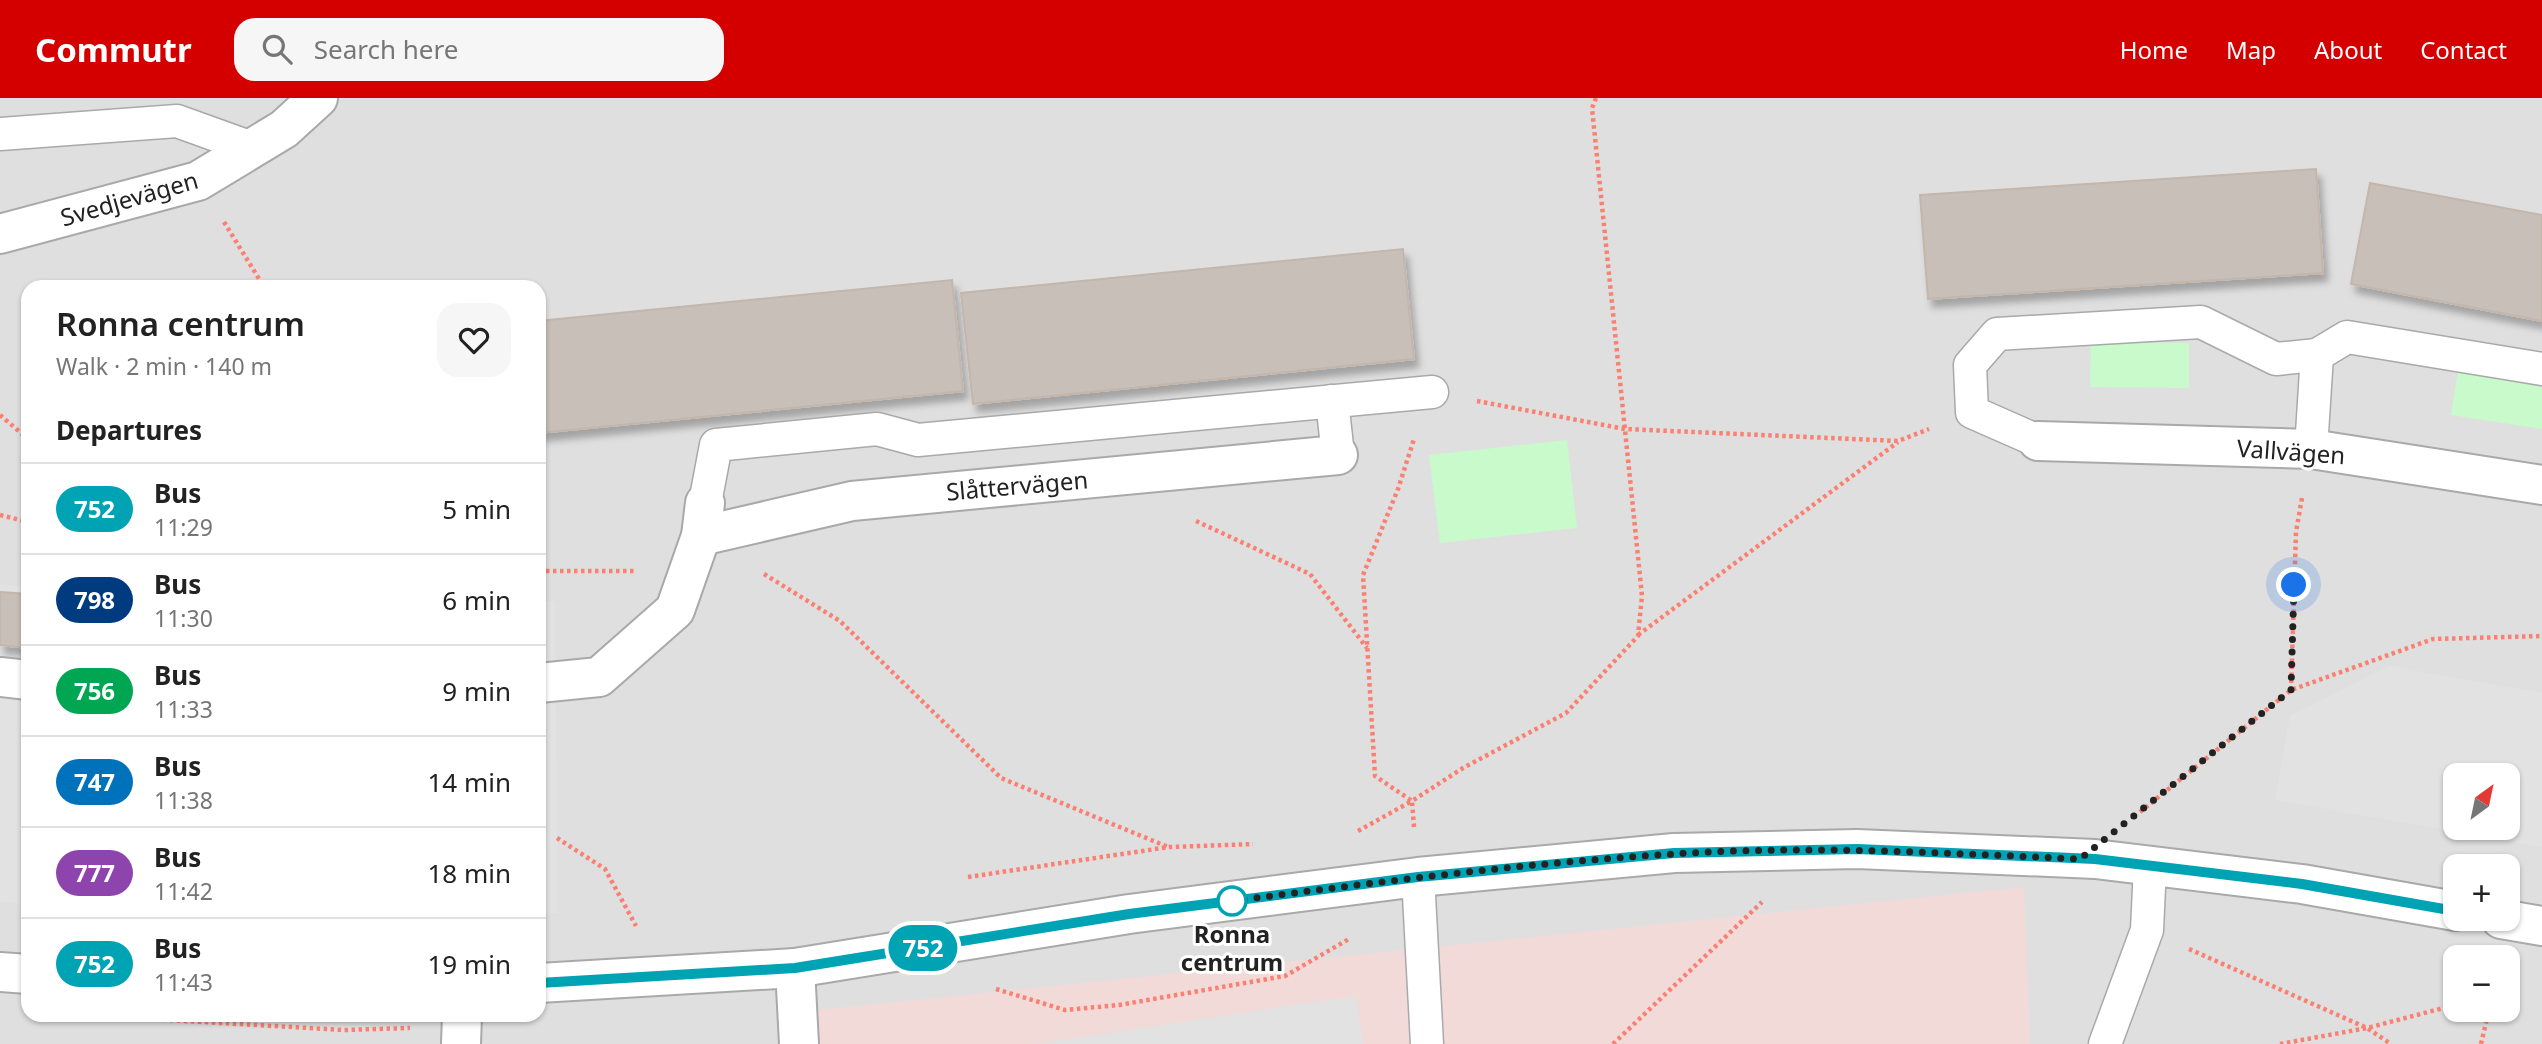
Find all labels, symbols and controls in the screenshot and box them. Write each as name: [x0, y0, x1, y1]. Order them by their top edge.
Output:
search box: [234, 18, 724, 81]
text: Commutr: [35, 27, 192, 72]
icon: search: [258, 30, 296, 68]
text: Search here: [314, 31, 458, 67]
text: Home: [2120, 33, 2188, 66]
text: Map: [2226, 33, 2276, 66]
text: About: [2314, 33, 2382, 66]
text: Contact: [2420, 33, 2507, 66]
street label: Svedjevägen: [56, 163, 202, 233]
text: Ronna centrum: [56, 301, 305, 346]
button: heart: [437, 303, 511, 377]
text: Walk · 2 min · 140 m: [56, 350, 272, 382]
text: Departures: [56, 412, 202, 448]
street label: Vallvägen: [2236, 431, 2346, 471]
street label: Slåttervägen: [945, 462, 1089, 508]
text: Bus: [154, 475, 201, 511]
text: 5 min: [442, 491, 511, 527]
text: 752: [74, 492, 115, 525]
text: 11:29: [154, 511, 213, 543]
text: Bus: [154, 566, 201, 602]
your location: [2276, 567, 2311, 602]
text: 6 min: [442, 582, 511, 618]
text: 798: [74, 583, 115, 616]
text: 11:30: [154, 602, 213, 634]
text: Bus: [154, 657, 201, 693]
text: 9 min: [442, 673, 511, 709]
text: 756: [74, 674, 115, 707]
text: 11:33: [154, 693, 213, 725]
text: Bus: [154, 748, 201, 784]
north arrow: [2443, 763, 2520, 840]
map controls: [2443, 763, 2520, 1022]
text: 14 min: [427, 764, 511, 800]
text: 747: [74, 765, 115, 798]
text: 11:38: [154, 784, 213, 816]
text: Bus: [154, 839, 201, 875]
button: +: [2443, 854, 2520, 931]
text: 18 min: [427, 855, 511, 891]
text: 777: [74, 856, 115, 889]
text: 11:42: [154, 875, 213, 907]
marker: Ronna centrum: [1217, 886, 1247, 916]
place label: Ronna centrum: [1181, 917, 1283, 978]
line badge: 752: [883, 925, 963, 971]
text: Bus: [154, 930, 201, 966]
text: 752: [902, 931, 944, 964]
button: −: [2443, 945, 2520, 1022]
text: 19 min: [427, 946, 511, 982]
text: 752: [74, 947, 115, 980]
text: 11:43: [154, 966, 213, 998]

